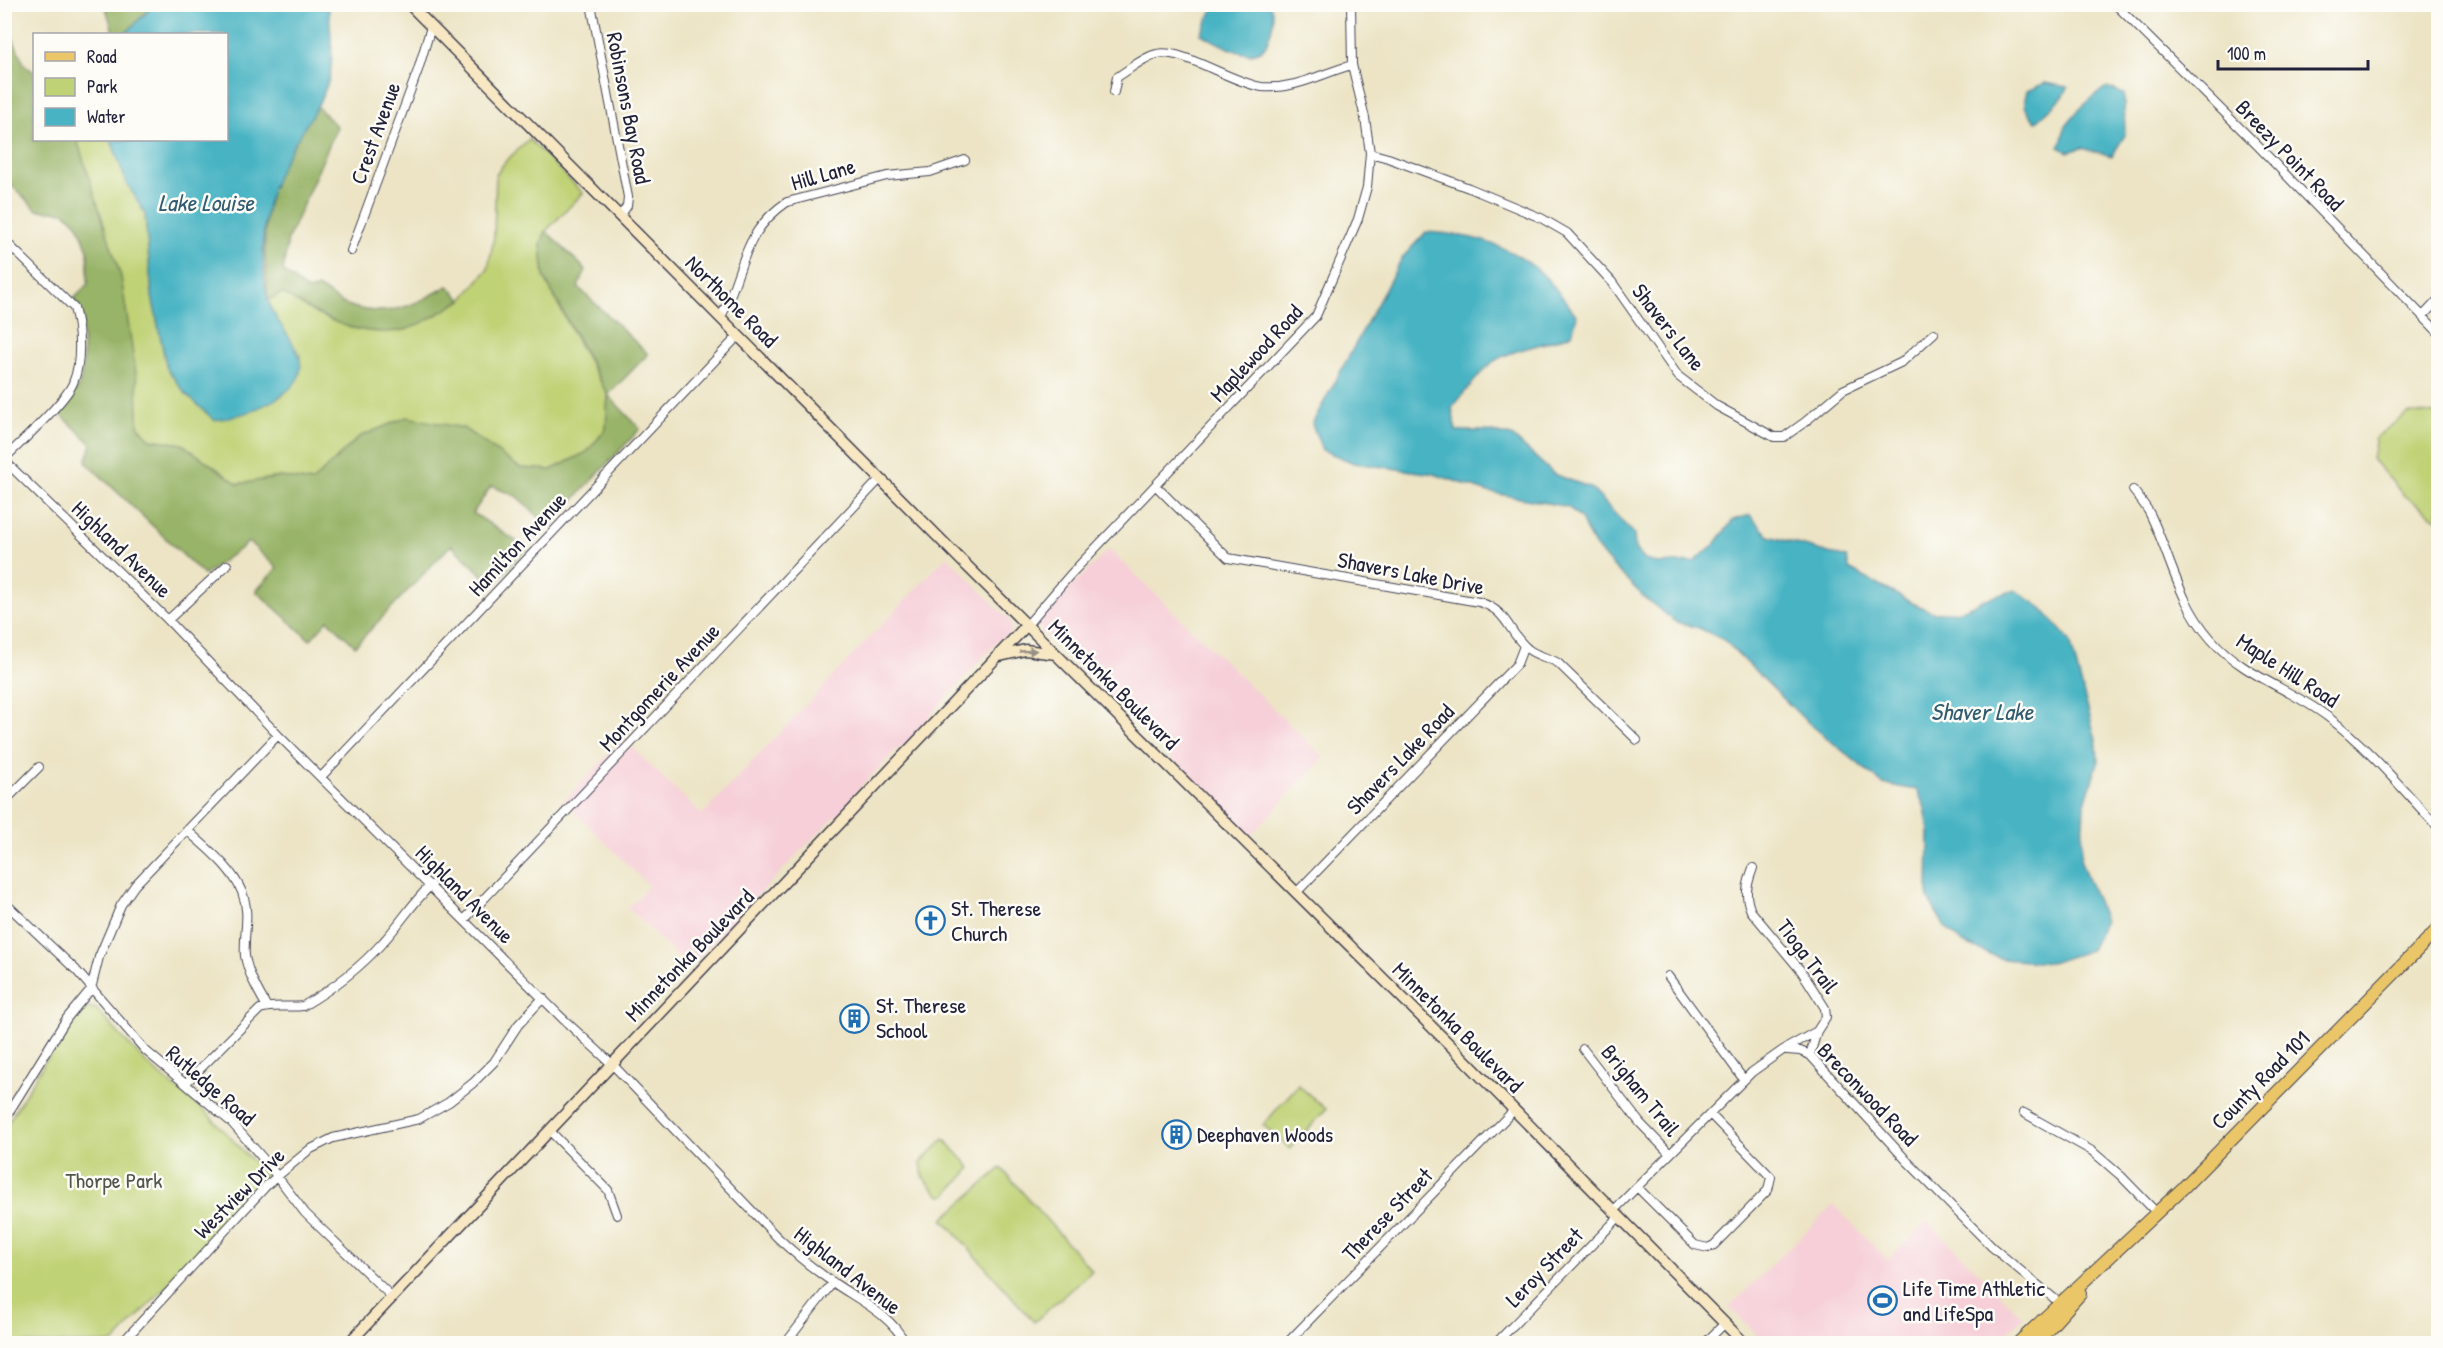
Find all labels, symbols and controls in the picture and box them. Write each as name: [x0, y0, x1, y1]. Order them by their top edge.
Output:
street label: Robinsons Bay Road: [600, 30, 658, 187]
legend: [33, 33, 228, 141]
scale bar: [2218, 33, 2368, 71]
text: 100 m: [2227, 41, 2266, 66]
text: Road: [87, 44, 117, 69]
text: Park: [87, 74, 118, 99]
street label: Crest Avenue: [343, 78, 407, 188]
street label: Breezy Point Road: [2229, 93, 2351, 217]
text: Water: [87, 104, 125, 129]
street label: Hill Lane: [787, 151, 859, 197]
water label: Lake Louise: [158, 186, 255, 218]
street label: Northome Road: [679, 248, 785, 354]
street label: Shavers Lane: [1625, 277, 1713, 377]
street label: Maplewood Road: [1203, 297, 1309, 408]
street label: Hamilton Avenue: [461, 485, 573, 602]
street label: Highland Avenue: [66, 494, 179, 604]
street label: Shavers Lake Drive: [1335, 544, 1487, 602]
street label: Minnetonka Boulevard: [1042, 612, 1186, 756]
street label: Montgomerie Avenue: [592, 616, 726, 758]
street label: Maple Hill Road: [2231, 626, 2345, 715]
one-way arrow: [1018, 647, 1037, 656]
water label: Shaver Lake: [1931, 695, 2035, 727]
street label: Shavers Lake Road: [1339, 697, 1461, 821]
street label: Highland Avenue: [409, 838, 521, 950]
street label: Minnetonka Boulevard: [618, 882, 760, 1028]
place label: St. Therese Church: [951, 893, 1041, 948]
church icon: St. Therese Church: [914, 905, 946, 937]
street label: Tioga Trail: [1770, 913, 1846, 999]
street label: Minnetonka Boulevard: [1386, 955, 1530, 1099]
place label: St. Therese School: [876, 990, 966, 1045]
building icon: St. Therese School: [839, 1002, 871, 1034]
street label: County Road 101: [2204, 1024, 2316, 1136]
street label: Breconwood Road: [1811, 1036, 1925, 1153]
street label: Rutledge Road: [160, 1038, 262, 1132]
street label: Brigham Trail: [1595, 1038, 1687, 1142]
building icon: Deephaven Woods: [1160, 1118, 1192, 1150]
place label: Deephaven Woods: [1197, 1119, 1333, 1149]
street label: Westview Drive: [187, 1141, 291, 1245]
street label: Therese Street: [1335, 1160, 1439, 1267]
park label: Thorpe Park: [66, 1165, 162, 1195]
street label: Highland Avenue: [788, 1219, 908, 1321]
street label: Leroy Street: [1499, 1220, 1590, 1313]
place label: Life Time Athletic and LifeSpa: [1903, 1273, 2045, 1328]
sports icon: Life Time Athletic and LifeSpa: [1866, 1285, 1898, 1317]

